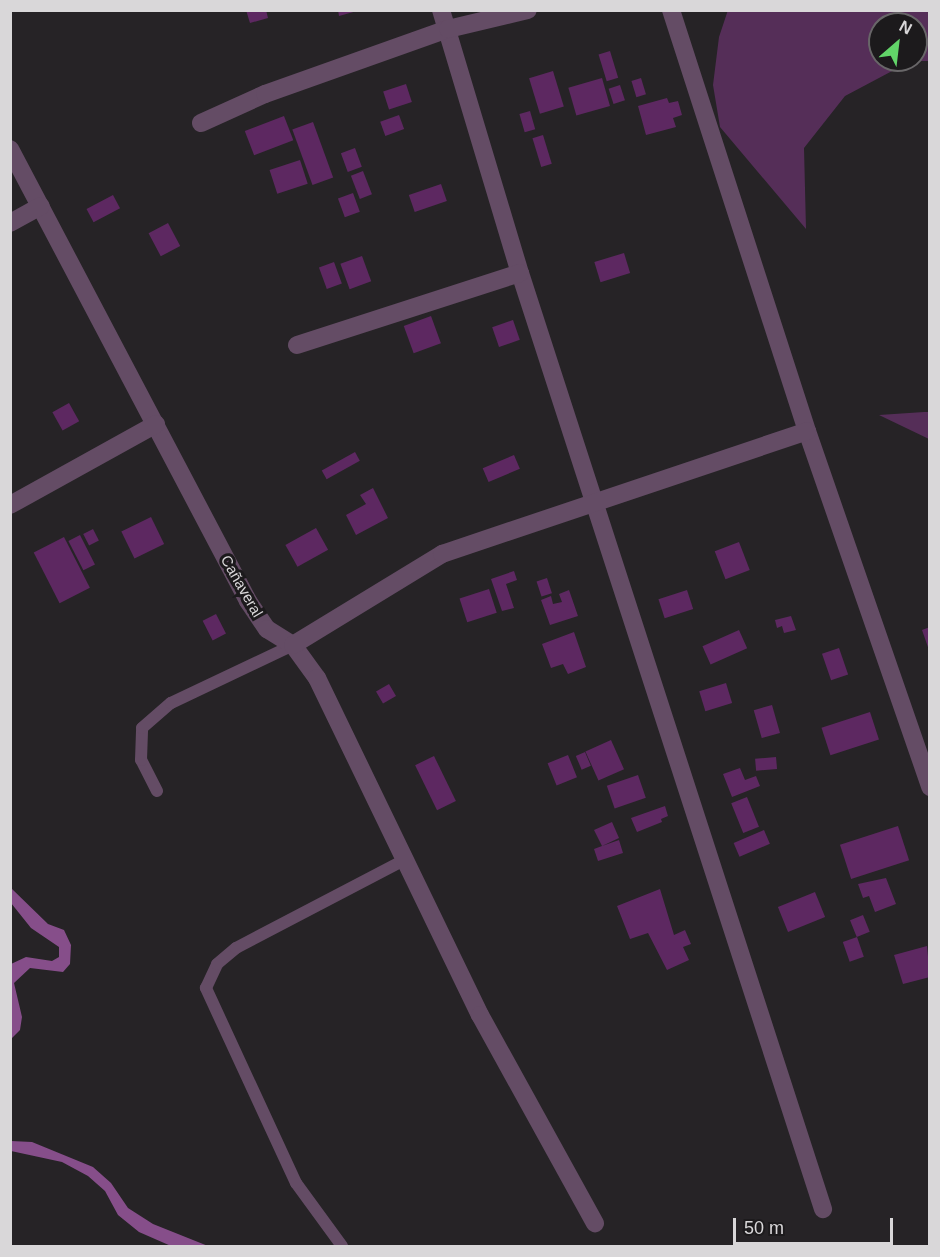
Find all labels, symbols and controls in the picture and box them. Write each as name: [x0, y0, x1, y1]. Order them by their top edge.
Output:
north arrow: [868, 12, 928, 72]
text: N: [897, 17, 915, 38]
street label: Cañaveral: [217, 552, 267, 620]
scale bar: [736, 1206, 896, 1244]
text: 50 m: [744, 1218, 784, 1238]

